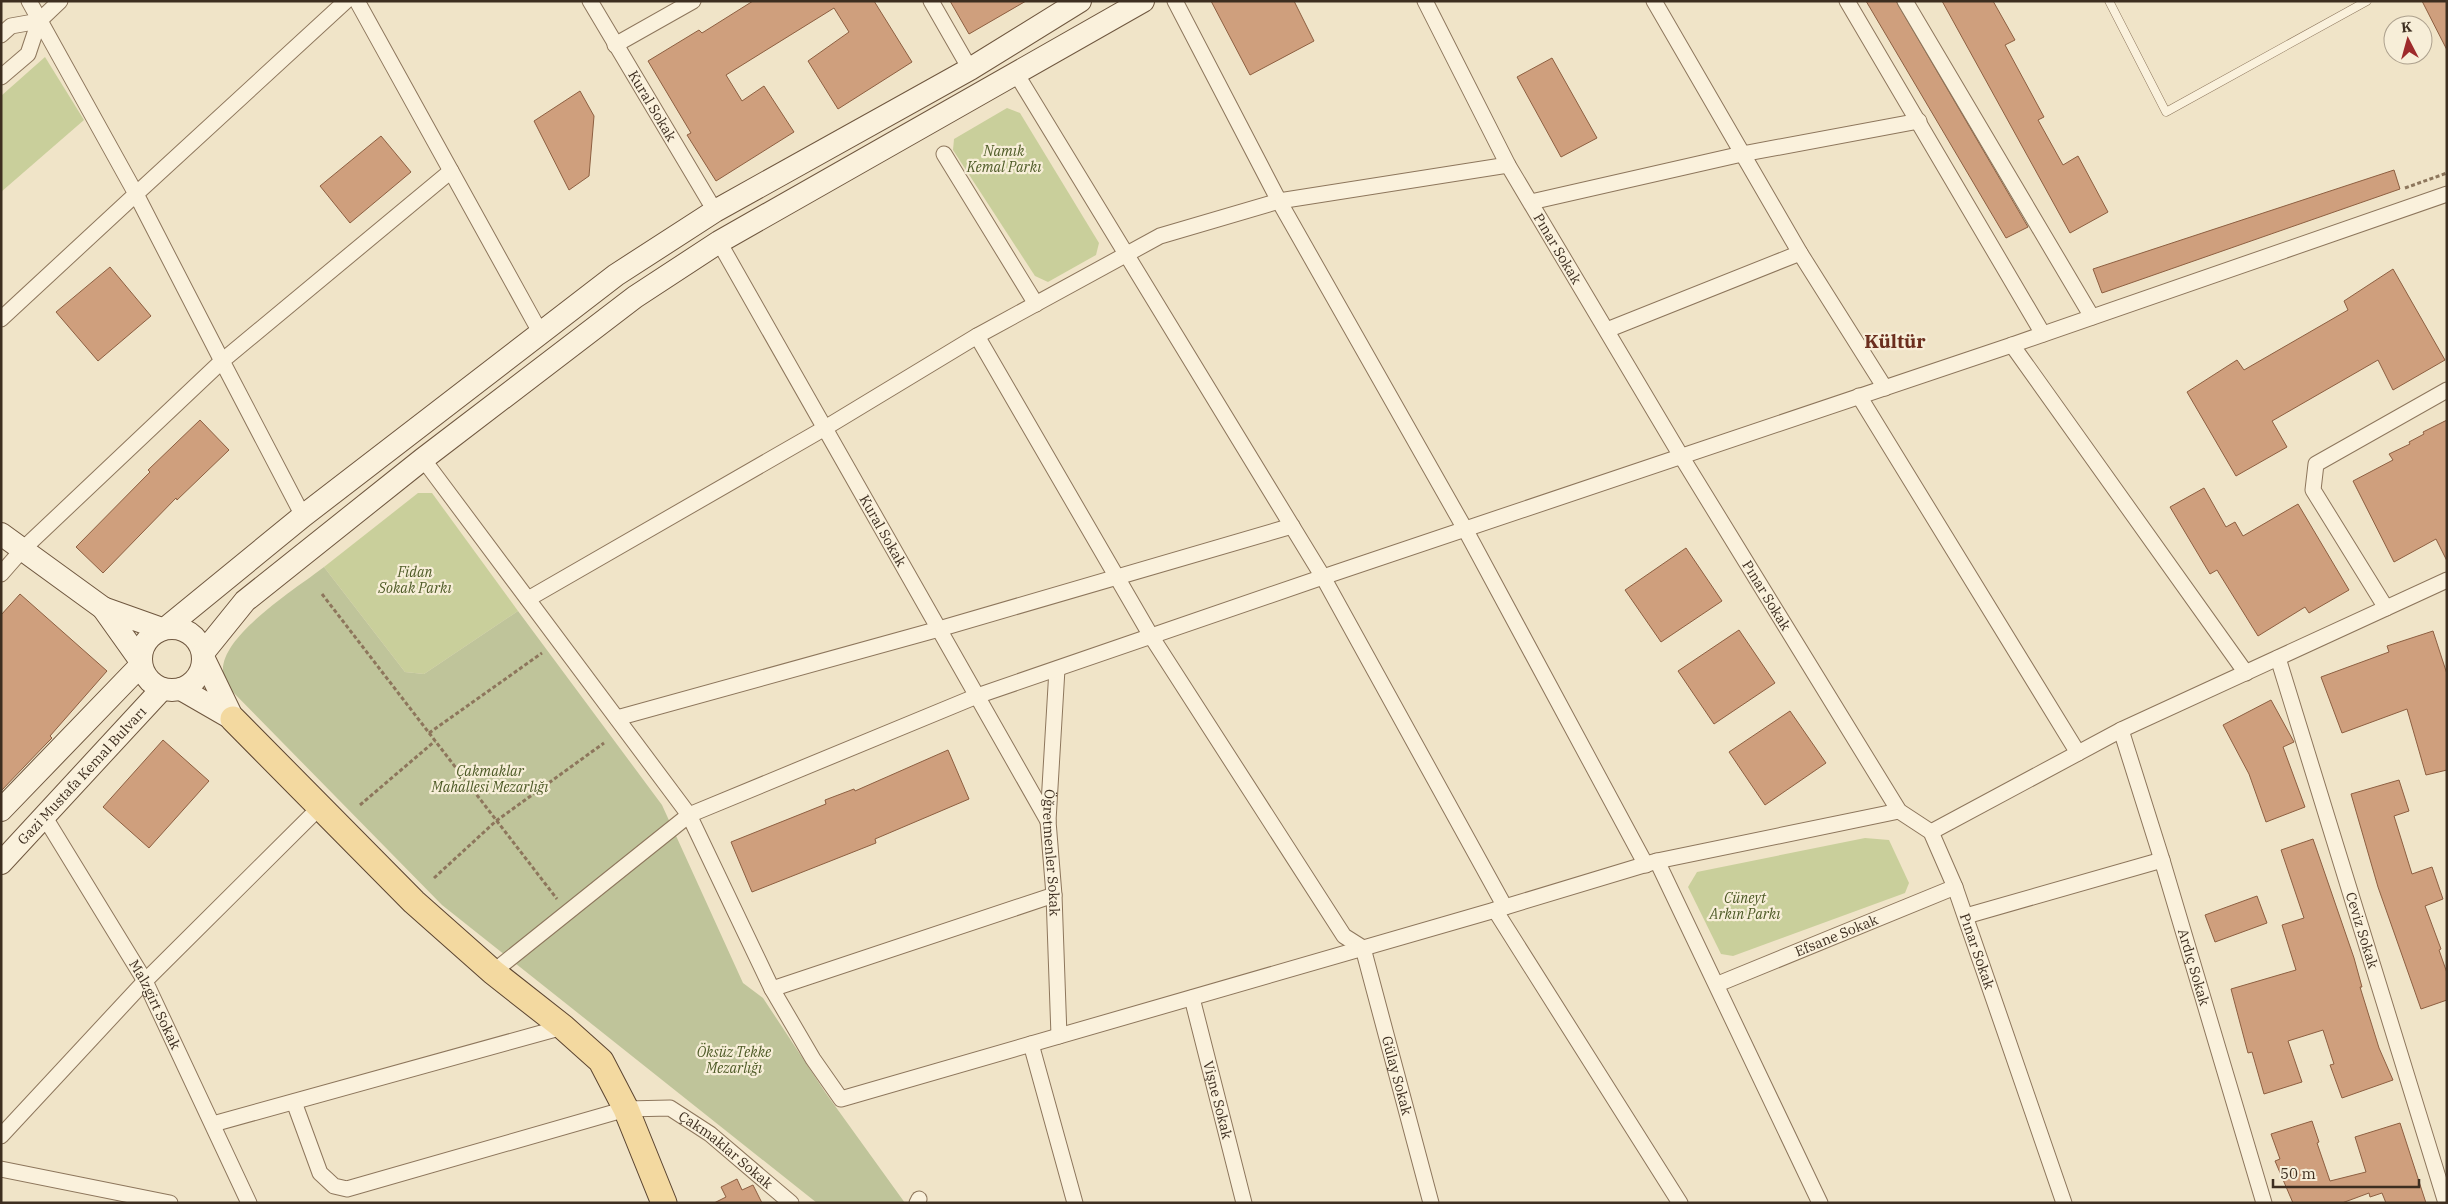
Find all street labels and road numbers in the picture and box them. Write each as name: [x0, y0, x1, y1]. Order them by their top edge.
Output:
street label: Kural Sokak: [624, 67, 681, 145]
street label: Pınar Sokak: [1530, 210, 1586, 288]
street label: Kural Sokak: [856, 492, 911, 570]
street label: Pınar Sokak: [1738, 557, 1795, 635]
street label: Gazi Mustafa Kemal Bulvarı: [13, 703, 150, 848]
street label: Öğretmenler Sokak: [1039, 788, 1064, 917]
street label: Ceviz Sokak: [2342, 890, 2382, 971]
street label: Efsane Sokak: [1792, 910, 1881, 961]
street label: Pınar Sokak: [1956, 911, 1999, 992]
street label: Ardıç Sokak: [2174, 926, 2214, 1008]
street label: Malzgirt Sokak: [125, 956, 185, 1053]
street label: Gülay Sokak: [1378, 1034, 1416, 1118]
street label: Vişne Sokak: [1199, 1059, 1237, 1142]
street label: Çakmaklar Sokak: [675, 1107, 777, 1193]

